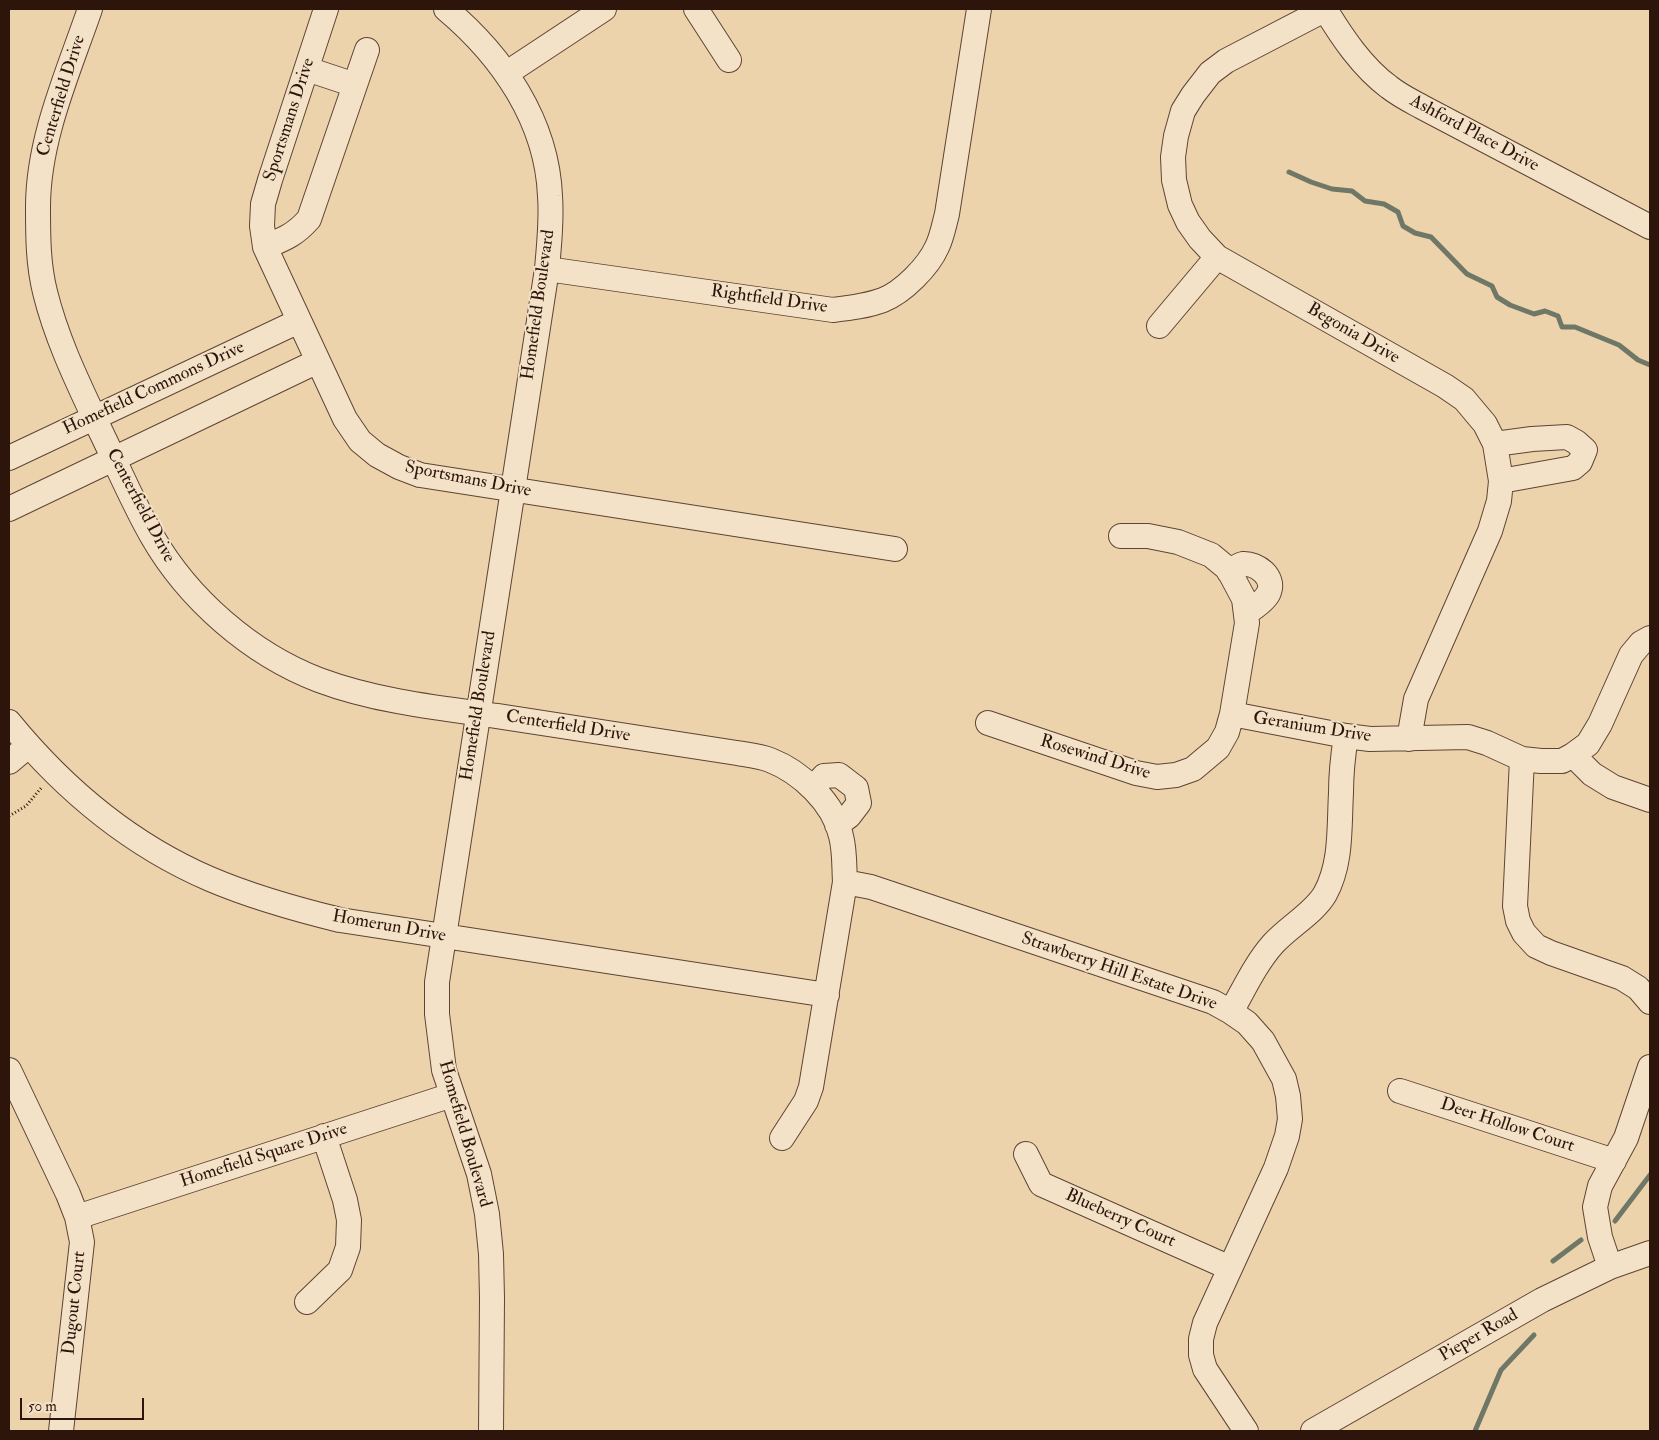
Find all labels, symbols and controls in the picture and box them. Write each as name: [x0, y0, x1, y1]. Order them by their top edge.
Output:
street label: Centerfield Drive: [33, 33, 91, 159]
street label: Sportsmans Drive: [260, 56, 320, 184]
street label: Ashford Place Drive: [1406, 91, 1542, 177]
street label: Homefield Boulevard: [518, 228, 560, 382]
street label: Rightfield Drive: [709, 281, 829, 319]
street label: Begonia Drive: [1303, 299, 1403, 369]
street label: Homefield Commons Drive: [60, 337, 248, 441]
street label: Centerfield Drive: [101, 445, 179, 567]
street label: Sportsmans Drive: [403, 457, 533, 503]
street label: Homefield Boulevard: [456, 629, 502, 783]
street label: Centerfield Drive: [504, 706, 632, 748]
street label: Geranium Drive: [1252, 708, 1372, 748]
street label: Rosewind Drive: [1037, 731, 1153, 785]
street label: Homerun Drive: [331, 906, 447, 948]
street label: Strawberry Hill Estate Drive: [1018, 928, 1220, 1016]
street label: Homefield Boulevard: [433, 1058, 495, 1210]
street label: Deer Hollow Court: [1437, 1094, 1577, 1158]
street label: Homefield Square Drive: [178, 1119, 350, 1193]
street label: Blueberry Court: [1062, 1185, 1178, 1253]
street label: Dugout Court: [59, 1250, 91, 1356]
street label: Pieper Road: [1436, 1305, 1522, 1367]
scale bar: [22, 1388, 146, 1420]
text: 50 m: [28, 1397, 57, 1416]

